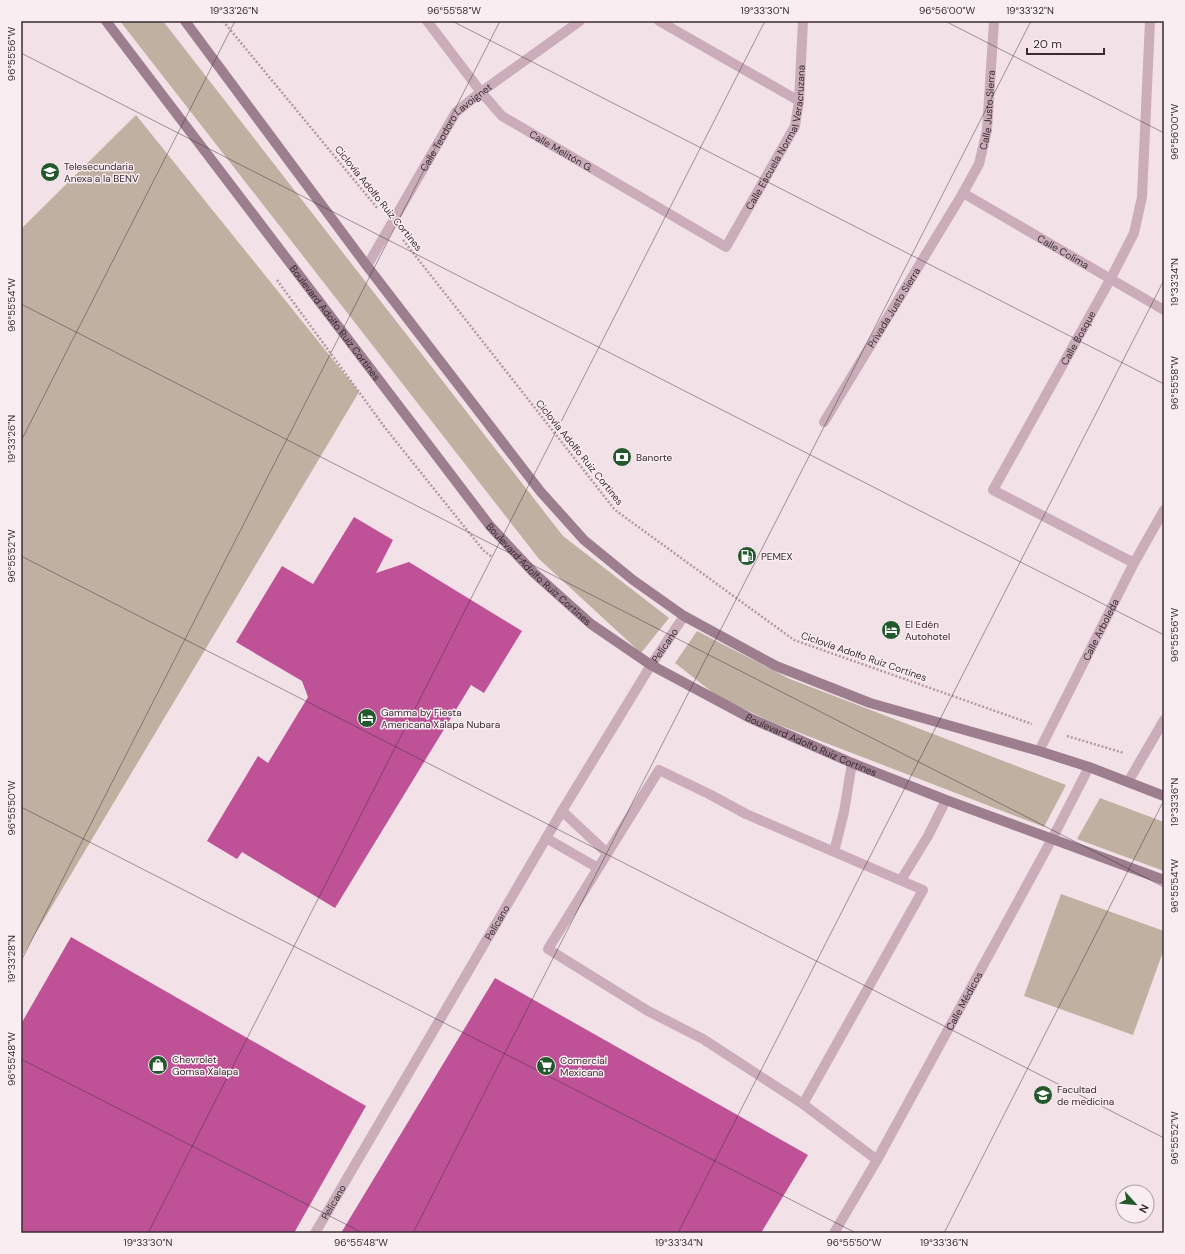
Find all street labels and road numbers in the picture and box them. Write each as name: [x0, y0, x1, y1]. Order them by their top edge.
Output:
street label: Calle Escuela Normal Veracruzana: [743, 65, 808, 212]
street label: Calle Justo Sierra: [977, 70, 998, 151]
street label: Calle Teodoro Lavoignet: [417, 80, 495, 174]
street label: Calle Melitón G.: [527, 127, 596, 175]
street label: Ciclovía Adolfo Ruiz Cortines: [332, 143, 425, 254]
street label: Calle Colima: [1035, 232, 1091, 272]
street label: Boulevard Adolfo Ruiz Cortines: [287, 263, 383, 383]
street label: Privada Justo Sierra: [865, 265, 923, 350]
street label: Calle Bosque: [1058, 308, 1099, 367]
street label: Ciclovía Adolfo Ruiz Cortines: [533, 397, 626, 508]
street label: Boulevard Adolfo Ruiz Cortines: [483, 520, 594, 628]
street label: Calle Arboleda: [1080, 597, 1122, 663]
street label: Pelícano: [649, 626, 681, 665]
street label: Ciclovía Adolfo Ruiz Cortines: [799, 629, 928, 684]
street label: Boulevard Adolfo Ruiz Cortines: [743, 711, 879, 779]
street label: Pelícano: [482, 903, 513, 942]
street label: Calle Médicos: [943, 969, 985, 1033]
street label: Pelícano: [318, 1182, 349, 1222]

